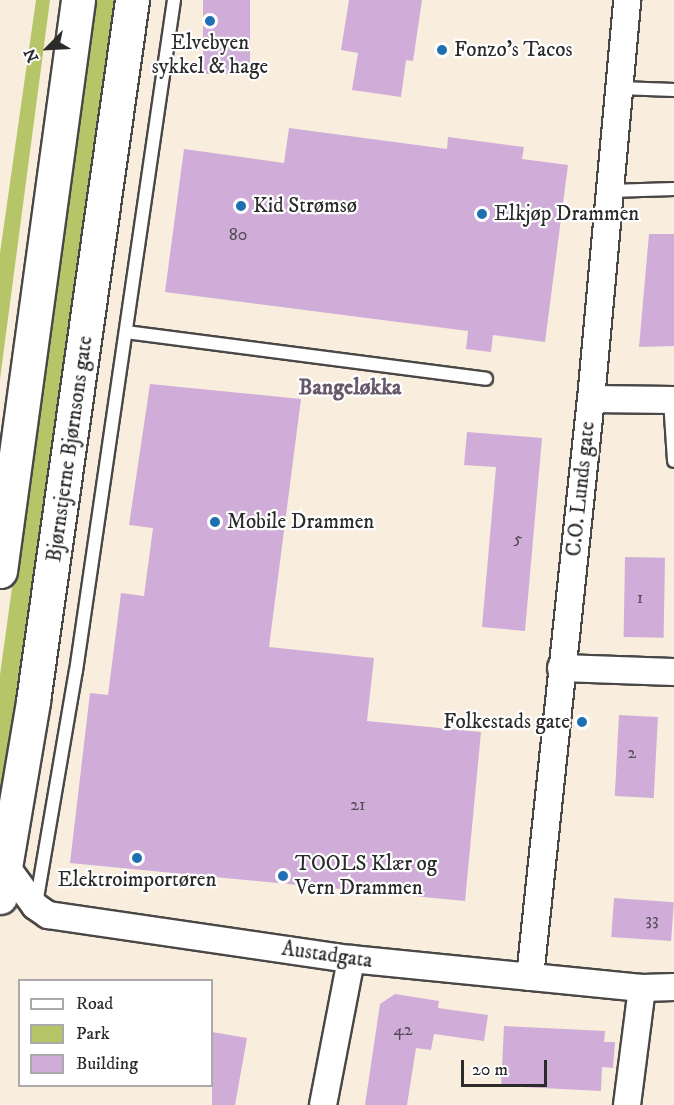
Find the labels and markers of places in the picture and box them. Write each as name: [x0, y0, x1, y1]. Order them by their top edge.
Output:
marker: Elvebyen sykkel & hage: [203, 14, 217, 28]
place label: Elvebyen sykkel & hage: [152, 30, 268, 80]
place label: Fonzo's Tacos: [454, 37, 572, 63]
marker: Fonzo's Tacos: [435, 43, 449, 57]
place label: Kid Strømsø: [253, 193, 357, 219]
marker: Kid Strømsø: [234, 199, 248, 213]
place label: Elkjøp Drammen: [494, 201, 639, 227]
marker: Elkjøp Drammen: [475, 207, 489, 221]
place label: Mobile Drammen: [227, 509, 374, 535]
marker: Mobile Drammen: [208, 515, 222, 529]
place label: Folkestads gate: [443, 709, 570, 735]
marker: Folkestads gate: [575, 715, 589, 729]
marker: Elektroimportøren: [130, 851, 144, 865]
place label: TOOLS Klær og Vern Drammen: [295, 851, 437, 901]
place label: Elektroimportøren: [58, 867, 216, 893]
marker: TOOLS Klær og Vern Drammen: [276, 869, 290, 883]

